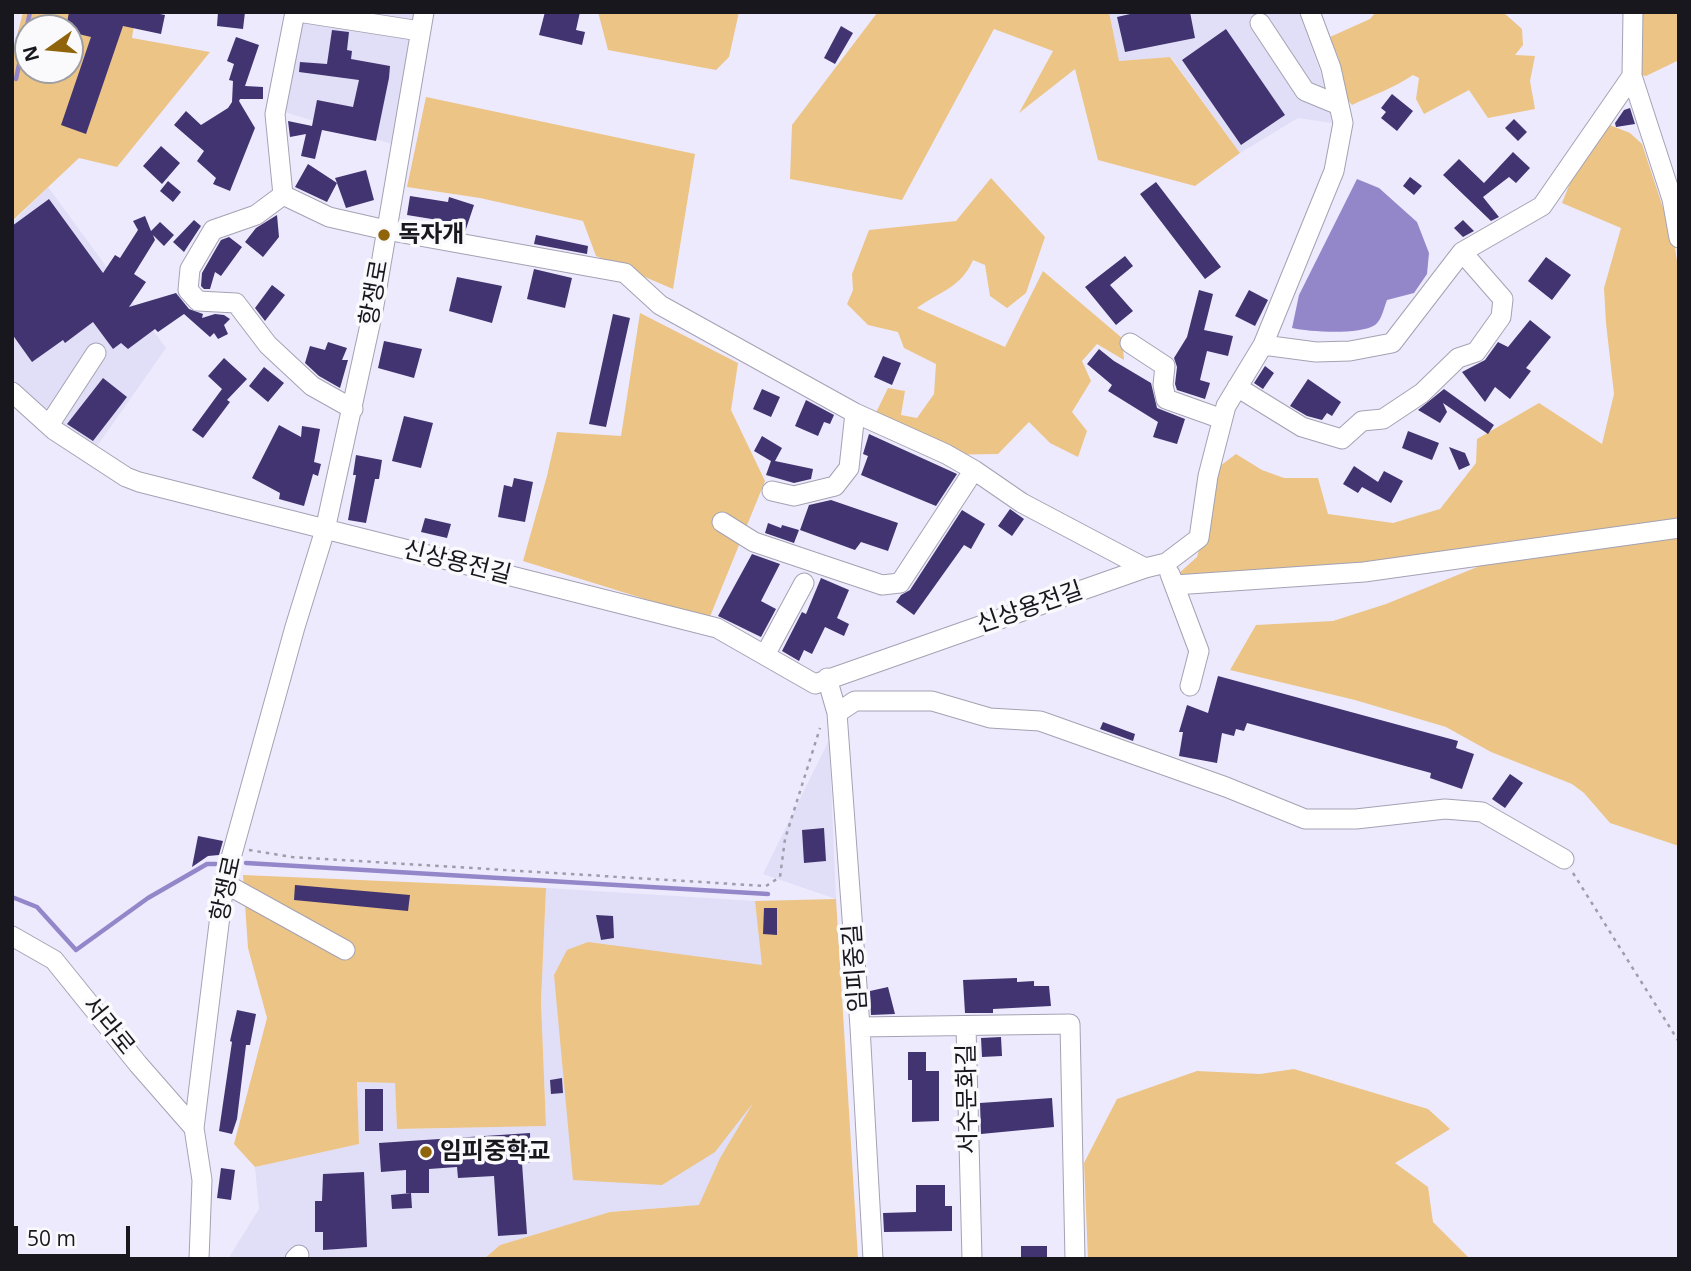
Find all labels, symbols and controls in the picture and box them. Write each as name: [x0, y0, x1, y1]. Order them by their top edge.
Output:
north arrow: [14, 14, 84, 84]
text: N: [16, 43, 45, 65]
place label: 독자개: [398, 221, 464, 249]
marker: 독자개: [376, 227, 392, 243]
street label: 항쟁로: [355, 258, 395, 328]
street label: 신상용전길: [400, 536, 514, 590]
street label: 신상용전길: [973, 576, 1087, 640]
street label: 항쟁로: [206, 854, 248, 924]
street label: 임피중길: [839, 923, 873, 1013]
street label: 서라로: [76, 991, 140, 1061]
street label: 서수문화길: [953, 1044, 983, 1154]
place label: 임피중학교: [440, 1138, 550, 1166]
marker: 임피중학교: [418, 1144, 434, 1160]
scale bar: [18, 1212, 133, 1256]
text: 50 m: [27, 1224, 76, 1252]

